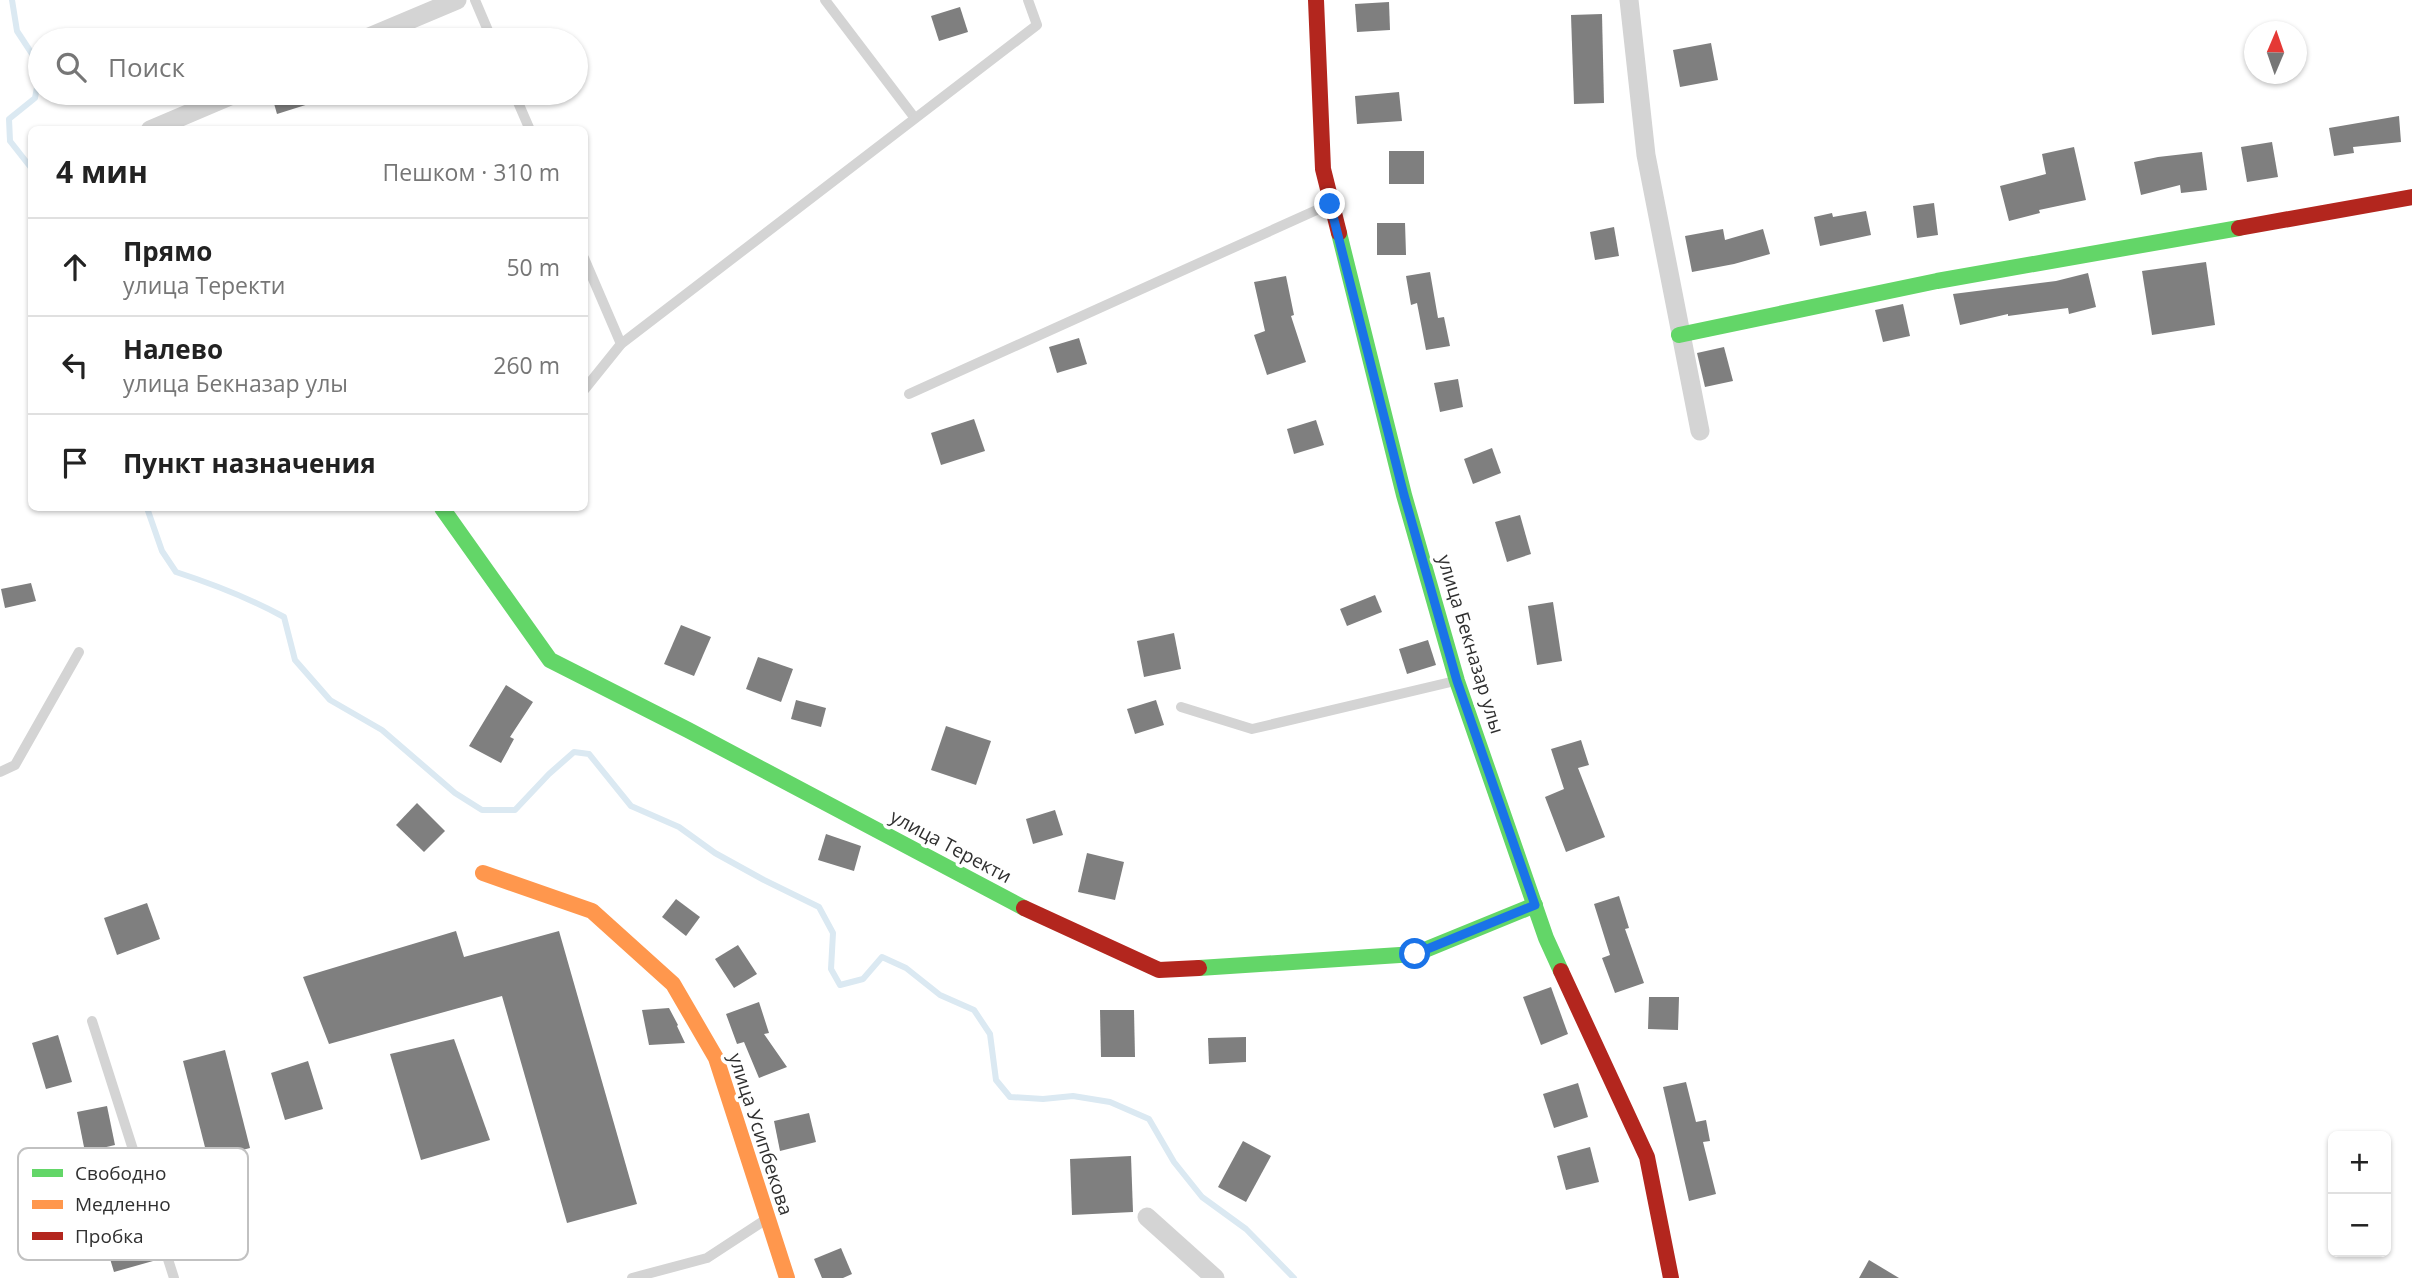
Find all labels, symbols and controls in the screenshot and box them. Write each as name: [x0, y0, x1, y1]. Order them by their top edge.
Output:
north arrow: [2244, 21, 2307, 84]
search box: [28, 28, 588, 105]
icon: search: [52, 48, 90, 86]
text: Поиск: [108, 49, 185, 85]
text: 4 мин: [56, 151, 148, 192]
text: Пешком · 310 m: [383, 156, 560, 188]
route end: [1314, 188, 1345, 219]
text: Прямо: [123, 233, 212, 269]
icon: ahead: [56, 248, 94, 286]
text: 50 m: [506, 251, 560, 283]
text: улица Теректи: [123, 269, 285, 301]
text: Налево: [123, 331, 223, 367]
icon: left: [56, 346, 94, 384]
text: 260 m: [493, 349, 560, 381]
text: улица Бекназар улы: [123, 367, 348, 399]
icon: arrive: [56, 444, 94, 482]
text: Пункт назначения: [123, 445, 376, 481]
street label: улица Бекназар улы: [1431, 551, 1511, 737]
street label: улица Теректи: [886, 803, 1016, 889]
route start: [1399, 938, 1430, 969]
street label: улица Усипбекова: [722, 1049, 800, 1219]
map controls: [2328, 1131, 2391, 1257]
button: +: [2328, 1131, 2391, 1194]
legend: [18, 1148, 248, 1260]
text: Свободно: [75, 1160, 166, 1186]
text: Медленно: [75, 1191, 171, 1217]
button: −: [2328, 1194, 2391, 1257]
text: Пробка: [75, 1223, 144, 1249]

